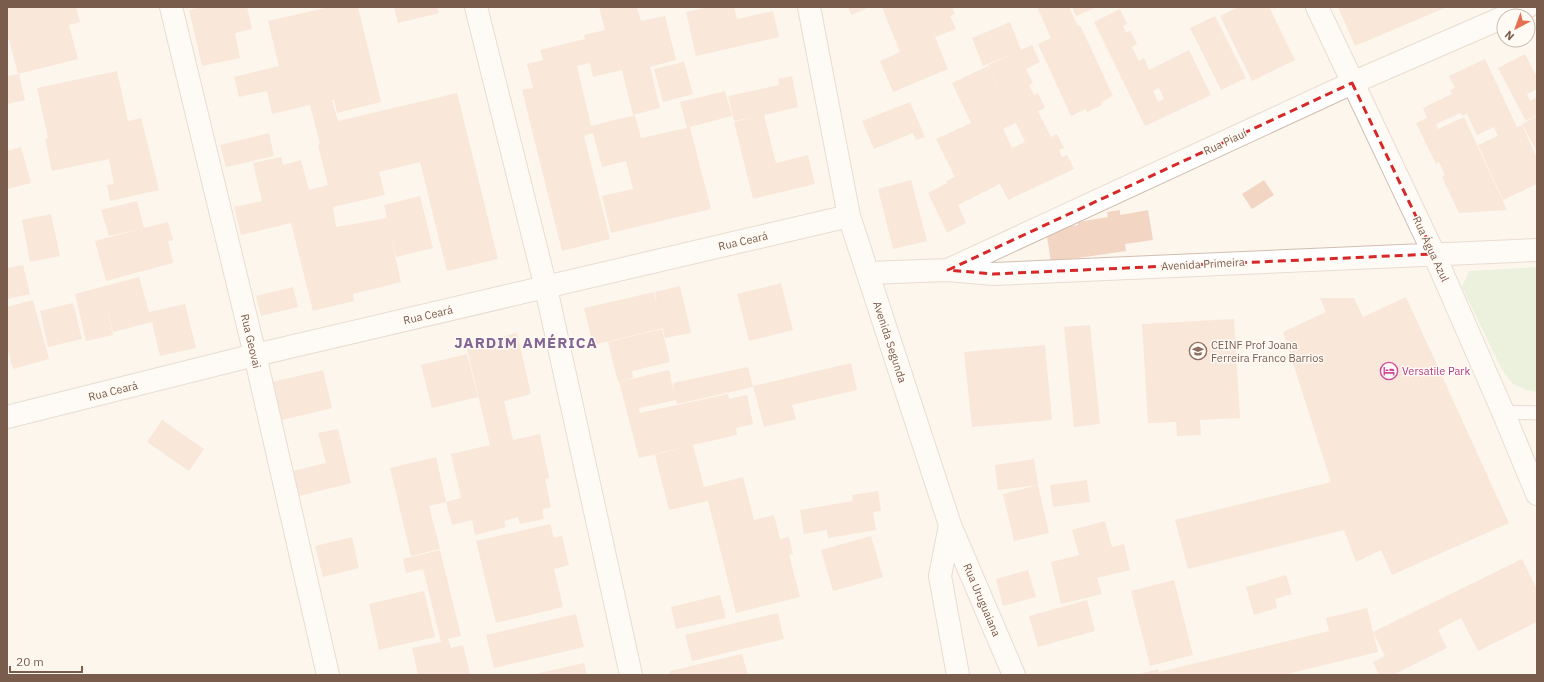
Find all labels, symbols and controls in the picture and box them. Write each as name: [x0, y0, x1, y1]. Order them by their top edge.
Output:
north arrow: [1496, 8, 1536, 48]
text: N: [1502, 28, 1517, 43]
street label: Rua Piauí: [1201, 126, 1249, 158]
street label: Rua Água Azul: [1410, 214, 1452, 284]
street label: Rua Ceará: [717, 228, 769, 253]
street label: Avenida Primeira: [1161, 255, 1245, 273]
street label: Avenida Segunda: [870, 299, 910, 385]
street label: Rua Ceará: [402, 302, 454, 327]
street label: Rua Geovai: [238, 312, 264, 370]
district label: JARDIM AMÉRICA: [454, 333, 598, 352]
place label: CEINF Prof Joana Ferreira Franco Barrios: [1211, 338, 1324, 365]
school or university icon: CEINF Prof Joana Ferreira Franco Barrios: [1188, 341, 1208, 361]
hotel icon: Versatile Park: [1379, 361, 1399, 381]
place label: Versatile Park: [1402, 364, 1470, 378]
street label: Rua Ceará: [87, 378, 139, 404]
street label: Rua Uruguaiana: [960, 561, 1004, 639]
scale bar: [10, 648, 82, 674]
text: 20 m: [16, 654, 44, 669]

